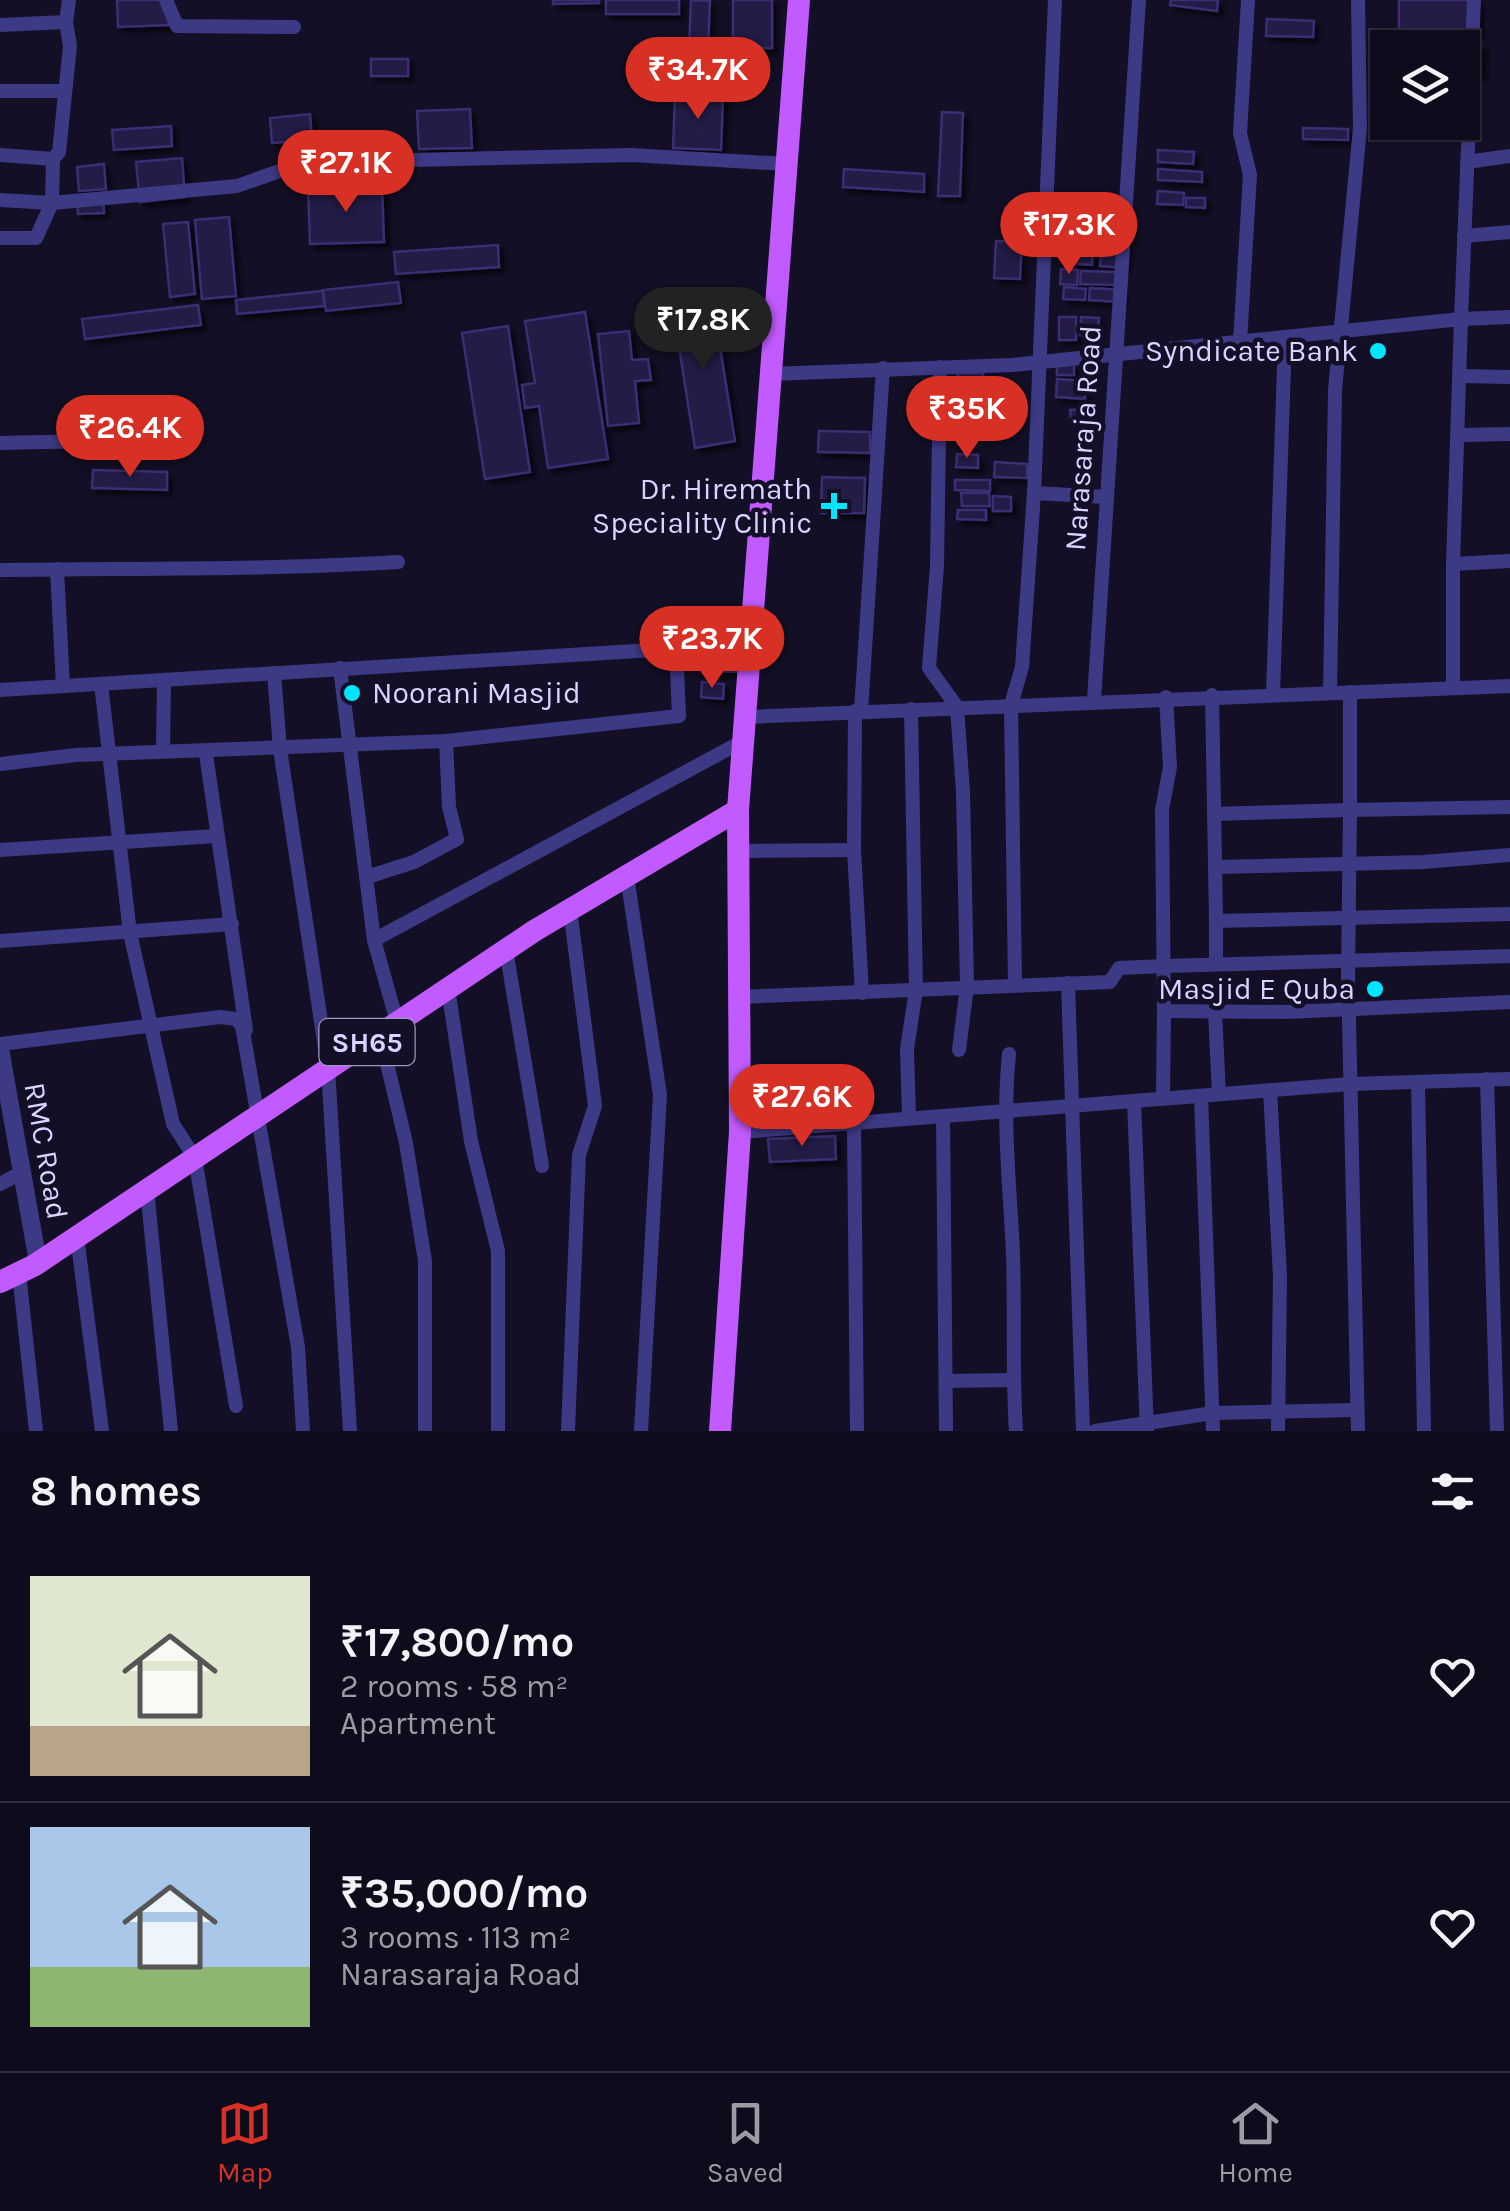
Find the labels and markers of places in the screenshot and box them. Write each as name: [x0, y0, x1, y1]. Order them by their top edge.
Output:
pin: ₹34.7K: [617, 37, 779, 122]
pin: ₹27.1K: [265, 130, 427, 215]
pin: ₹17.3K: [988, 192, 1150, 277]
pin: ₹17.8K: [622, 287, 784, 372]
place label: Syndicate Bank: [1145, 333, 1358, 369]
marker: Syndicate Bank: [1367, 340, 1389, 362]
pin: ₹35K: [908, 376, 1026, 461]
pin: ₹26.4K: [49, 395, 211, 480]
place label: Dr. Hiremath Speciality Clinic: [592, 471, 812, 541]
marker: Dr. Hiremath Speciality Clinic: [821, 493, 847, 519]
pin: ₹23.7K: [631, 606, 793, 691]
place label: Noorani Masjid: [372, 675, 581, 711]
marker: Noorani Masjid: [341, 682, 363, 704]
place label: Masjid E Quba: [1158, 971, 1355, 1007]
marker: Masjid E Quba: [1364, 978, 1386, 1000]
pin: ₹27.6K: [721, 1064, 883, 1149]

